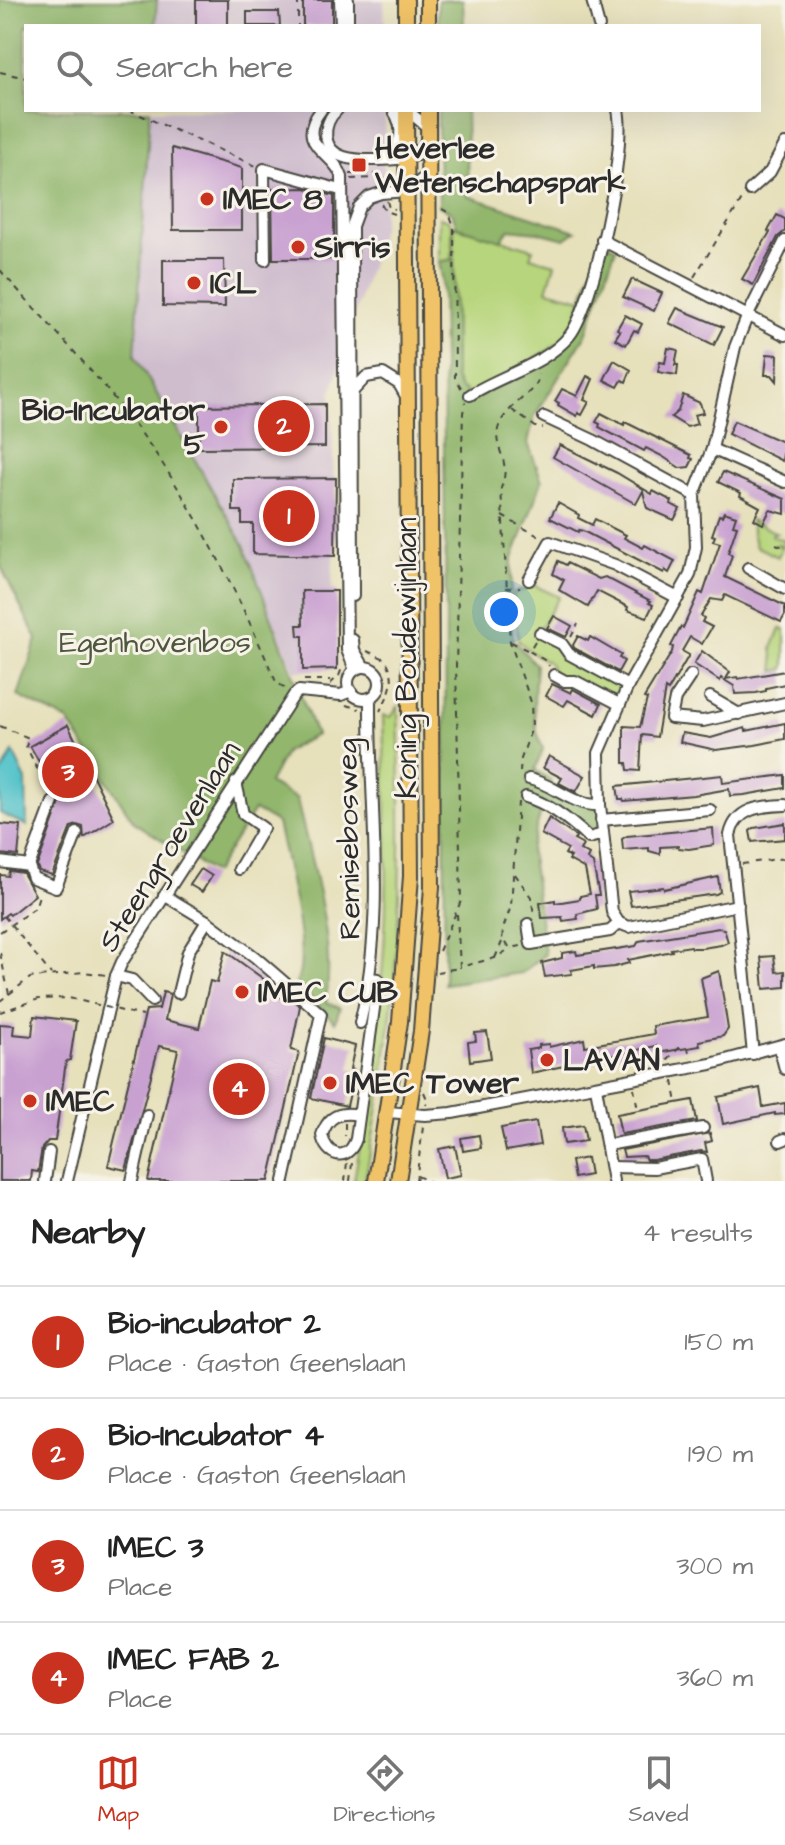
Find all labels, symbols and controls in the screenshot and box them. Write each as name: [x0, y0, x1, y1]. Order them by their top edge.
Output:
search box: [24, 24, 761, 112]
icon: search: [52, 46, 96, 90]
text: Search here: [116, 47, 293, 89]
place label: Heverlee Wetenschapspark: [374, 128, 626, 205]
marker: Heverlee Wetenschapspark: [350, 156, 368, 174]
place label: IMEC 8: [223, 179, 323, 221]
marker: IMEC 8: [198, 190, 216, 208]
place label: Sirris: [313, 227, 391, 269]
marker: Sirris: [289, 238, 307, 256]
place label: ICL: [210, 263, 257, 305]
marker: ICL: [185, 274, 203, 292]
place label: Bio-Incubator 5: [22, 390, 206, 466]
pin: 2: [258, 396, 310, 456]
marker: Bio-Incubator 5: [212, 418, 230, 436]
pin: 1: [263, 486, 315, 546]
street label: Koning Boudewijnlaan: [386, 517, 429, 799]
your location: [484, 592, 524, 632]
park label: Egenhovenbos: [59, 622, 251, 665]
street label: Steengroevenlaan: [88, 733, 252, 960]
street label: Remisebosweg: [326, 738, 373, 940]
pin: 3: [42, 742, 94, 802]
place label: IMEC CUB: [258, 972, 398, 1014]
marker: IMEC CUB: [233, 983, 251, 1001]
place label: LAVAN: [563, 1040, 660, 1082]
marker: LAVAN: [538, 1051, 556, 1069]
pin: 4: [213, 1059, 265, 1119]
place label: IMEC Tower: [346, 1063, 519, 1105]
marker: IMEC Tower: [321, 1074, 339, 1092]
place label: IMEC: [46, 1081, 115, 1123]
marker: IMEC: [21, 1092, 39, 1110]
text: Nearby: [32, 1209, 146, 1257]
text: 4 results: [643, 1215, 753, 1251]
text: Bio-incubator 2: [108, 1303, 321, 1345]
text: 1: [56, 1324, 60, 1360]
text: 150 m: [684, 1324, 753, 1360]
text: Place · Gaston Geenslaan: [108, 1345, 405, 1381]
text: Bio-Incubator 4: [108, 1415, 324, 1457]
text: 2: [51, 1436, 65, 1472]
text: 190 m: [688, 1436, 753, 1472]
text: Place · Gaston Geenslaan: [108, 1457, 405, 1493]
text: IMEC 3: [108, 1527, 204, 1569]
text: 3: [51, 1548, 65, 1584]
text: 300 m: [676, 1548, 753, 1584]
text: Place: [108, 1569, 172, 1605]
text: IMEC FAB 2: [108, 1639, 279, 1681]
text: 4: [49, 1660, 67, 1696]
text: 360 m: [676, 1660, 753, 1696]
text: Place: [108, 1681, 172, 1717]
tab: Map: [96, 1751, 140, 1830]
tab: Directions: [333, 1751, 436, 1830]
tab: Saved: [629, 1751, 689, 1830]

